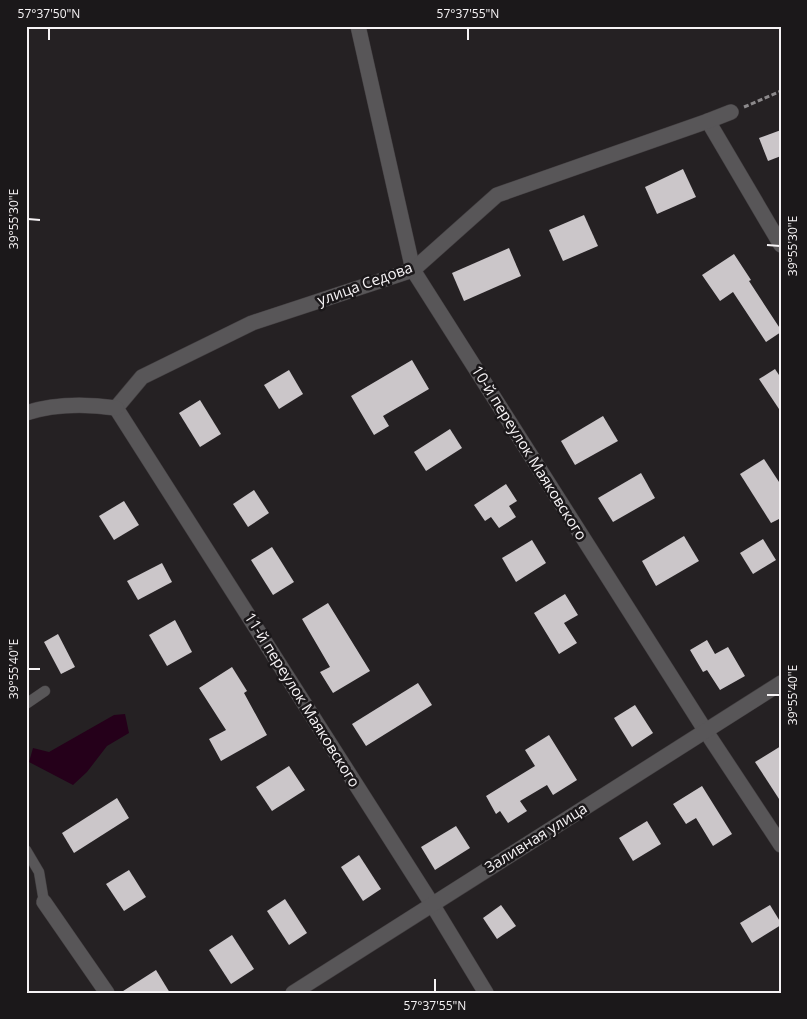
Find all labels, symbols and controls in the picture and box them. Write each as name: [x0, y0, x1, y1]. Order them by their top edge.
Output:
text: 57°37'50"N: [18, 5, 80, 22]
text: 57°37'55"N: [437, 5, 499, 22]
text: 39°55'30"E: [5, 189, 22, 249]
text: 39°55'30"E: [784, 216, 801, 276]
street label: улица Седова: [314, 257, 415, 310]
street label: 10-й переулок Маяковского: [468, 361, 592, 544]
street label: 11-й переулок Маяковского: [241, 608, 365, 791]
text: 39°55'40"E: [5, 639, 22, 699]
text: 39°55'40"E: [784, 665, 801, 725]
street label: Заливная улица: [480, 798, 590, 877]
text: 57°37'55"N: [404, 997, 466, 1014]

